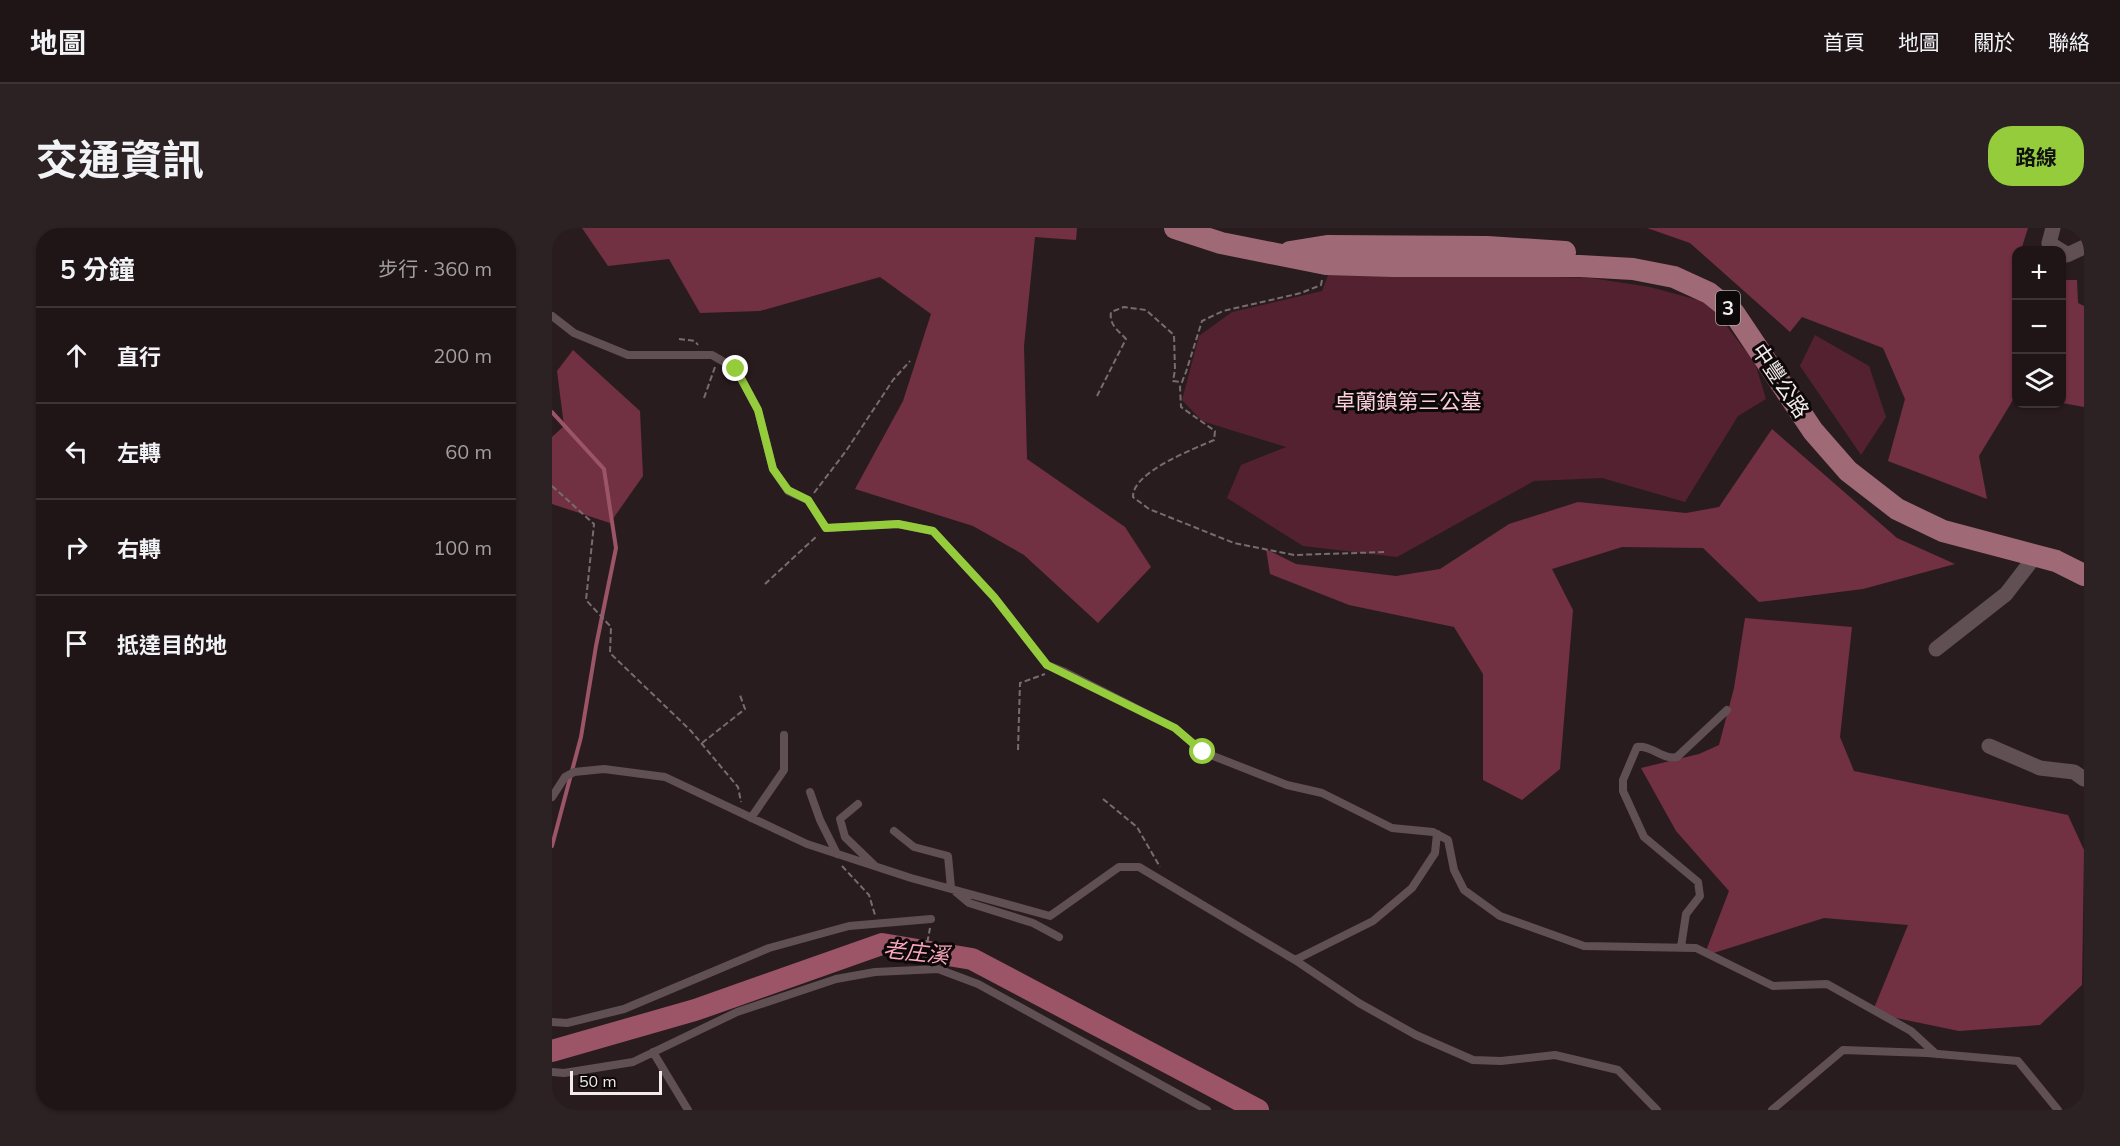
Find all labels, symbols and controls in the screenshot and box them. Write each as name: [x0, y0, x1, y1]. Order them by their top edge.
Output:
text: 地圖: [30, 25, 86, 60]
text: 首頁: [1823, 29, 1865, 55]
text: 地圖: [1898, 29, 1940, 55]
text: 關於: [1973, 29, 2015, 55]
text: 聯絡: [2048, 29, 2090, 55]
button: 路線: [1988, 126, 2084, 186]
text: 交通資訊: [36, 133, 204, 186]
map controls: [2012, 246, 2066, 408]
button: +: [2012, 246, 2066, 300]
text: 5 分鐘: [60, 253, 135, 286]
text: 步行 · 360 m: [378, 256, 492, 281]
road number: 3: [1716, 291, 1740, 325]
button: −: [2012, 300, 2066, 354]
street label: 中豐公路: [1747, 338, 1815, 423]
icon: ahead: [60, 339, 93, 372]
text: 直行: [117, 343, 161, 371]
text: 200 m: [433, 343, 492, 368]
button: layers: [2012, 354, 2066, 408]
route end: [722, 355, 748, 381]
park label: 卓蘭鎮第三公墓: [1335, 388, 1482, 414]
icon: left: [60, 435, 93, 468]
text: 左轉: [117, 439, 161, 467]
text: 60 m: [445, 439, 492, 464]
icon: right: [60, 531, 93, 564]
text: 右轉: [117, 535, 161, 563]
text: 100 m: [433, 535, 492, 560]
icon: arrive: [60, 627, 93, 660]
text: 抵達目的地: [117, 631, 227, 659]
route start: [1189, 738, 1215, 764]
water label: 老庄溪: [882, 935, 953, 970]
scale bar: [570, 1068, 662, 1096]
text: 50 m: [579, 1071, 616, 1091]

